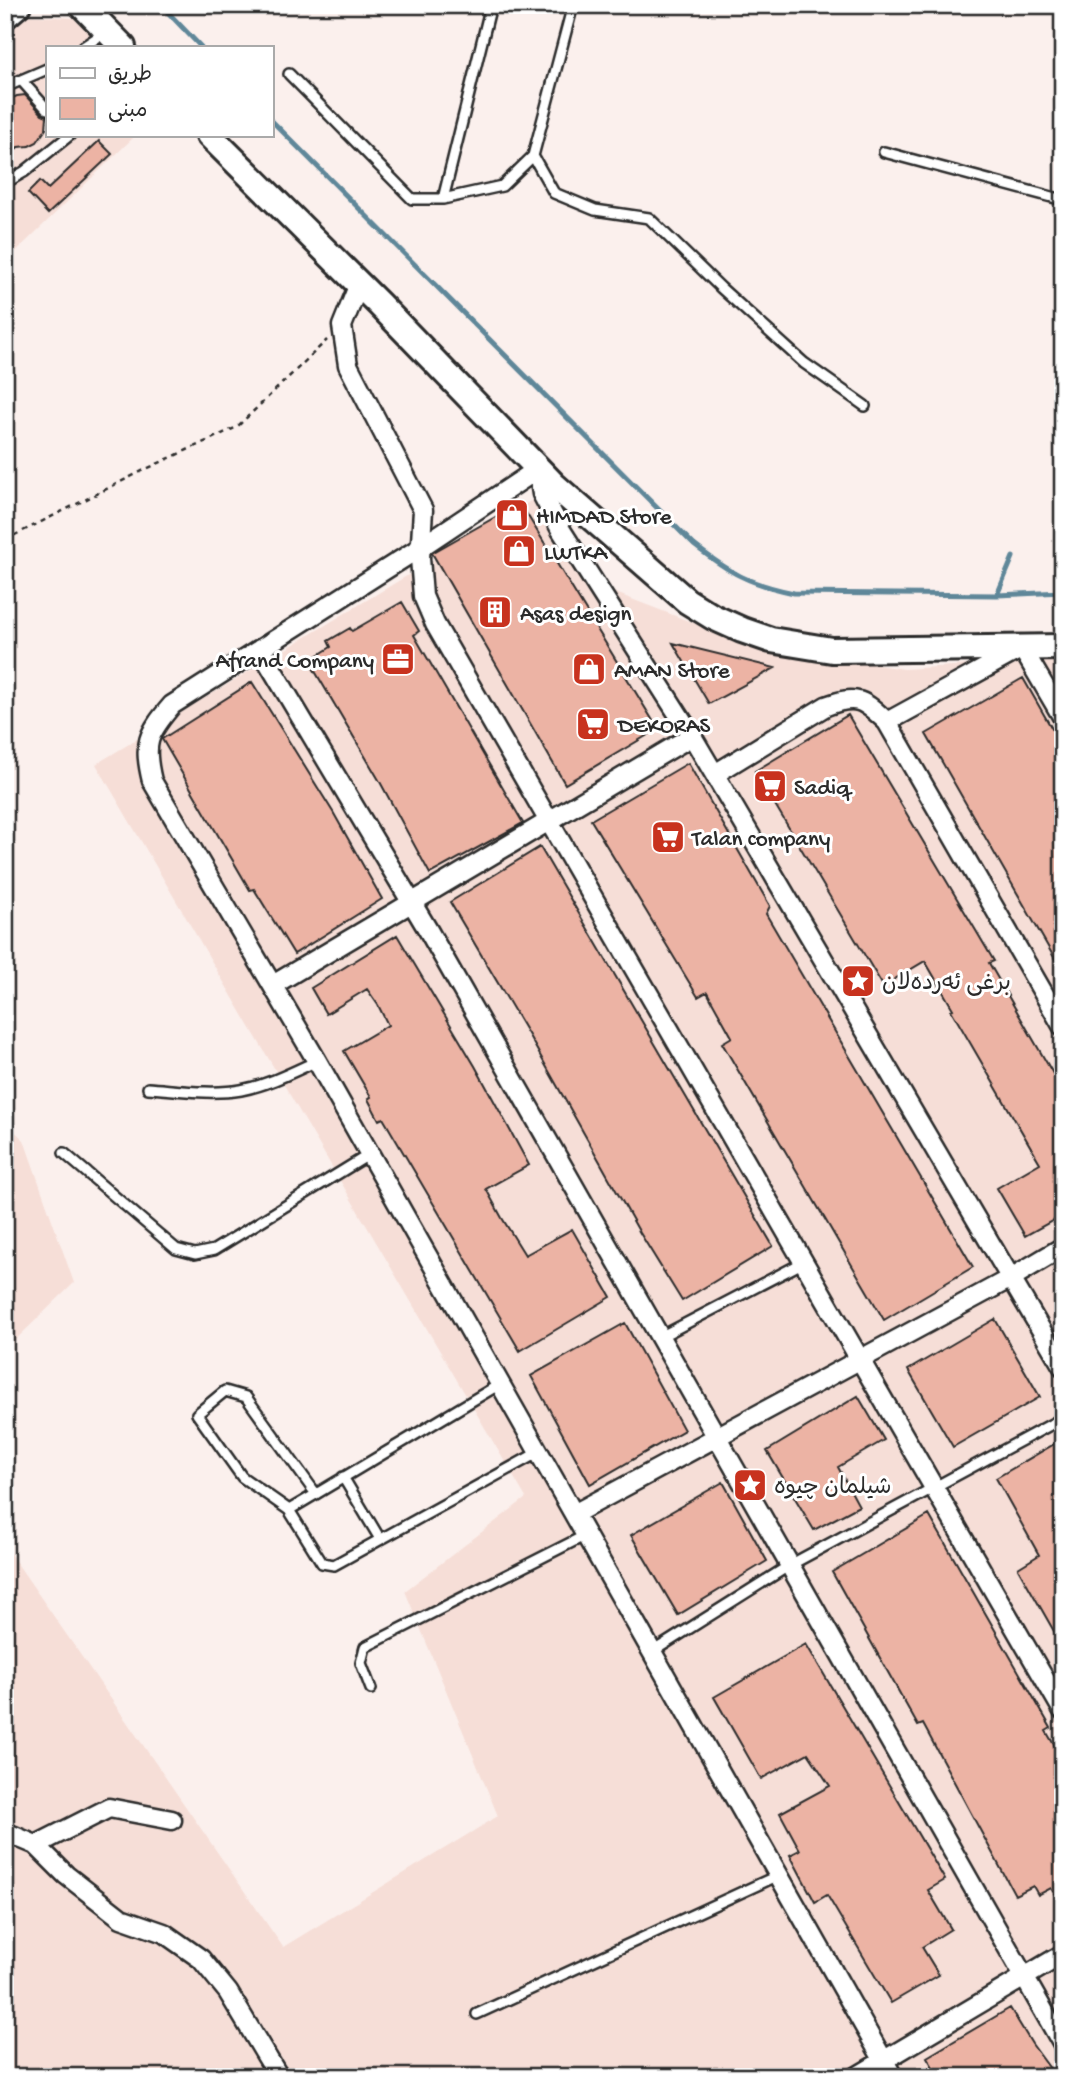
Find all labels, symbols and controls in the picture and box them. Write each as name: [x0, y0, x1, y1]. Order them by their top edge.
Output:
legend: [46, 46, 273, 136]
text: طريق: [108, 64, 152, 89]
text: مبنى: [108, 100, 147, 125]
shop icon: HIMDAD Store: [493, 496, 531, 534]
place label: HIMDAD Store: [536, 505, 673, 532]
shop icon: LWTKA: [500, 532, 538, 570]
place label: LWTKA: [544, 541, 608, 568]
building icon: Asas design: [476, 593, 514, 631]
place label: Asas design: [520, 602, 632, 629]
office icon: Afrand Company: [379, 640, 417, 678]
place label: Afrand Company: [216, 649, 374, 676]
shop icon: AMAN Store: [570, 650, 608, 688]
place label: AMAN Store: [614, 659, 731, 686]
supermarket icon: DEKORAS: [574, 705, 612, 743]
place label: DEKORAS: [616, 714, 710, 741]
supermarket icon: Sadiq: [751, 767, 789, 805]
place label: Sadiq: [794, 776, 853, 803]
supermarket icon: Talan company: [649, 818, 687, 856]
place label: Talan company: [690, 827, 830, 854]
place icon: برغی ئەردەلان: [839, 962, 877, 1000]
place label: برغی ئەردەلان: [882, 971, 1011, 998]
place icon: شيلمان چیوه: [731, 1466, 769, 1504]
place label: شيلمان چیوه: [774, 1475, 891, 1502]

